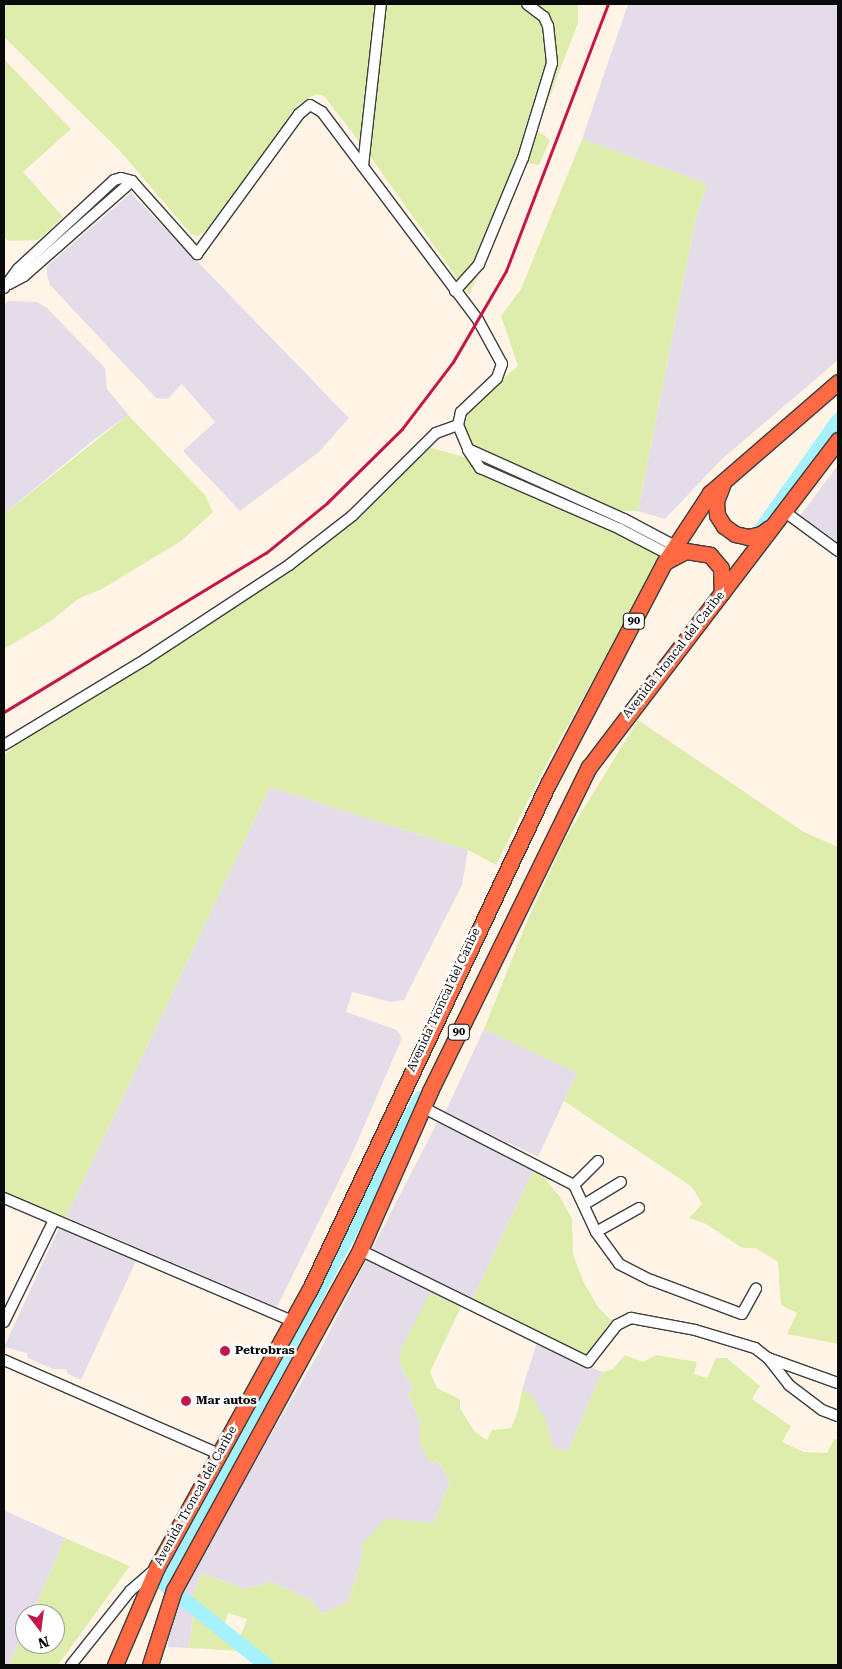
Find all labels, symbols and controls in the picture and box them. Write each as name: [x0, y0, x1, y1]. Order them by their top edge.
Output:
street label: Avenida Troncal del Caribe: [620, 589, 728, 721]
road number: 90: [623, 612, 645, 630]
street label: Avenida Troncal del Caribe: [404, 926, 484, 1074]
road number: 90: [448, 1024, 470, 1040]
place label: Petrobras: [235, 1344, 295, 1358]
marker: Petrobras: [219, 1345, 231, 1357]
place label: Mar autos: [196, 1394, 257, 1408]
marker: Mar autos: [180, 1395, 192, 1407]
street label: Avenida Troncal del Caribe: [152, 1424, 240, 1568]
north arrow: [15, 1604, 65, 1654]
text: N: [36, 1633, 51, 1652]

